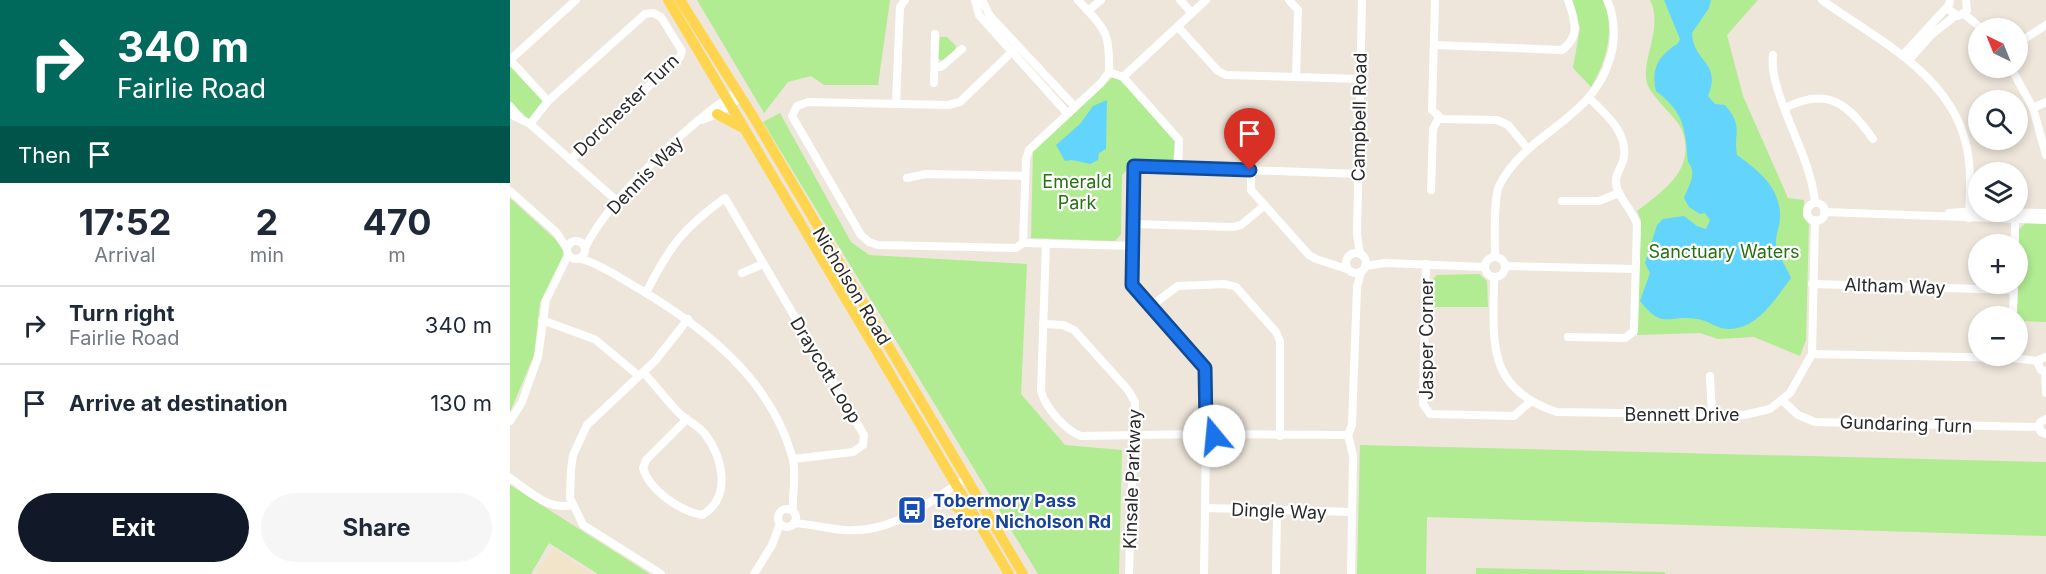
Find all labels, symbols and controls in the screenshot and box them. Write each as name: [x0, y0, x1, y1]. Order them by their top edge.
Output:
north arrow: [1968, 18, 2028, 78]
map controls: [1968, 18, 2028, 366]
text: 340 m: [117, 21, 249, 72]
icon: right: [18, 24, 96, 102]
street label: Dorchester Turn: [569, 50, 683, 160]
street label: Campbell Road: [1347, 52, 1371, 182]
text: Fairlie Road: [117, 72, 266, 105]
button: search: [1968, 90, 2028, 150]
pin: [1224, 108, 1275, 170]
icon: arrive: [1233, 117, 1266, 150]
street label: Dennis Way: [603, 132, 687, 218]
icon: arrive: [83, 138, 116, 171]
text: Then: [18, 142, 71, 168]
button: layers: [1968, 162, 2028, 222]
park label: Emerald Park: [1042, 171, 1112, 213]
text: 17:52: [78, 200, 171, 244]
text: 2: [256, 200, 278, 244]
text: 470: [363, 200, 432, 244]
street label: Nicholson Road: [809, 223, 895, 349]
button: +: [1968, 234, 2028, 294]
park label: Sanctuary Waters: [1649, 241, 1799, 262]
text: Arrival: [94, 243, 156, 267]
text: min: [250, 243, 284, 267]
text: m: [388, 243, 406, 267]
street label: Altham Way: [1844, 274, 1946, 298]
street label: Jasper Corner: [1416, 278, 1437, 400]
text: Turn right: [69, 300, 175, 326]
button: −: [1968, 306, 2028, 366]
icon: right: [18, 309, 51, 342]
text: 340 m: [425, 312, 492, 338]
street label: Draycott Loop: [786, 313, 866, 427]
text: Fairlie Road: [69, 326, 179, 350]
icon: arrive: [18, 387, 51, 420]
text: Arrive at destination: [69, 390, 288, 416]
text: 130 m: [430, 390, 492, 416]
position arrow: [1182, 404, 1246, 468]
street label: Bennett Drive: [1624, 404, 1740, 425]
street label: Kinsale Parkway: [1119, 409, 1145, 549]
street label: Gundaring Turn: [1839, 411, 1973, 437]
place label: Tobermory Pass Before Nicholson Rd: [933, 490, 1111, 532]
button: Exit: [18, 493, 249, 562]
button: Share: [261, 493, 492, 562]
bus stop icon: Tobermory Pass Before Nicholson Rd: [896, 494, 928, 526]
street label: Dingle Way: [1231, 499, 1327, 523]

